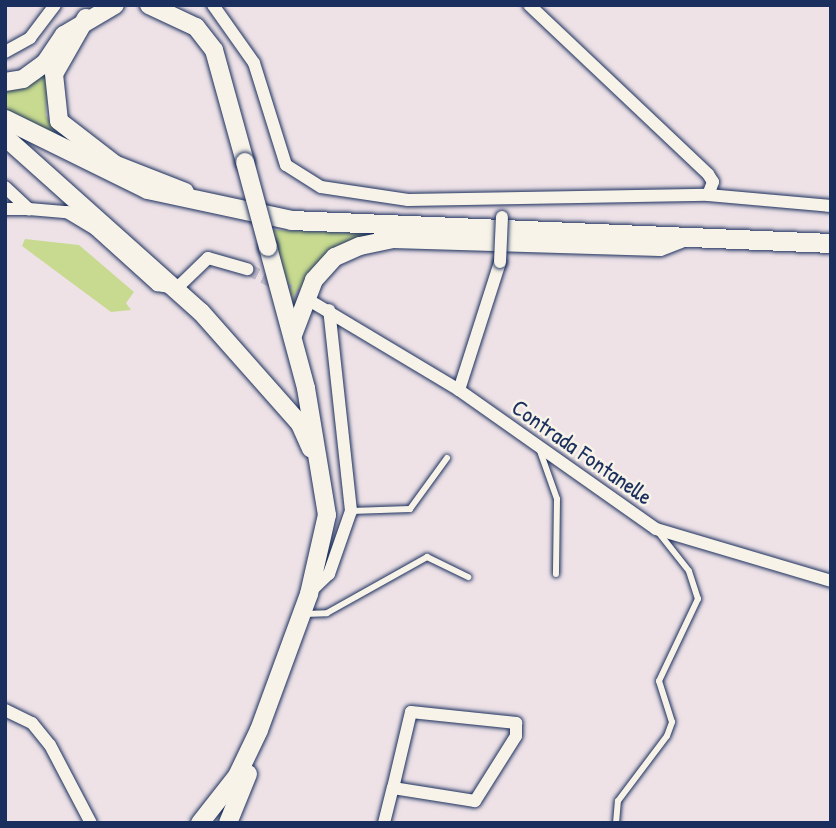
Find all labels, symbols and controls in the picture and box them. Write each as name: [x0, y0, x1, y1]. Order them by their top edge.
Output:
street label: Contrada Fontanelle: [506, 393, 658, 511]

